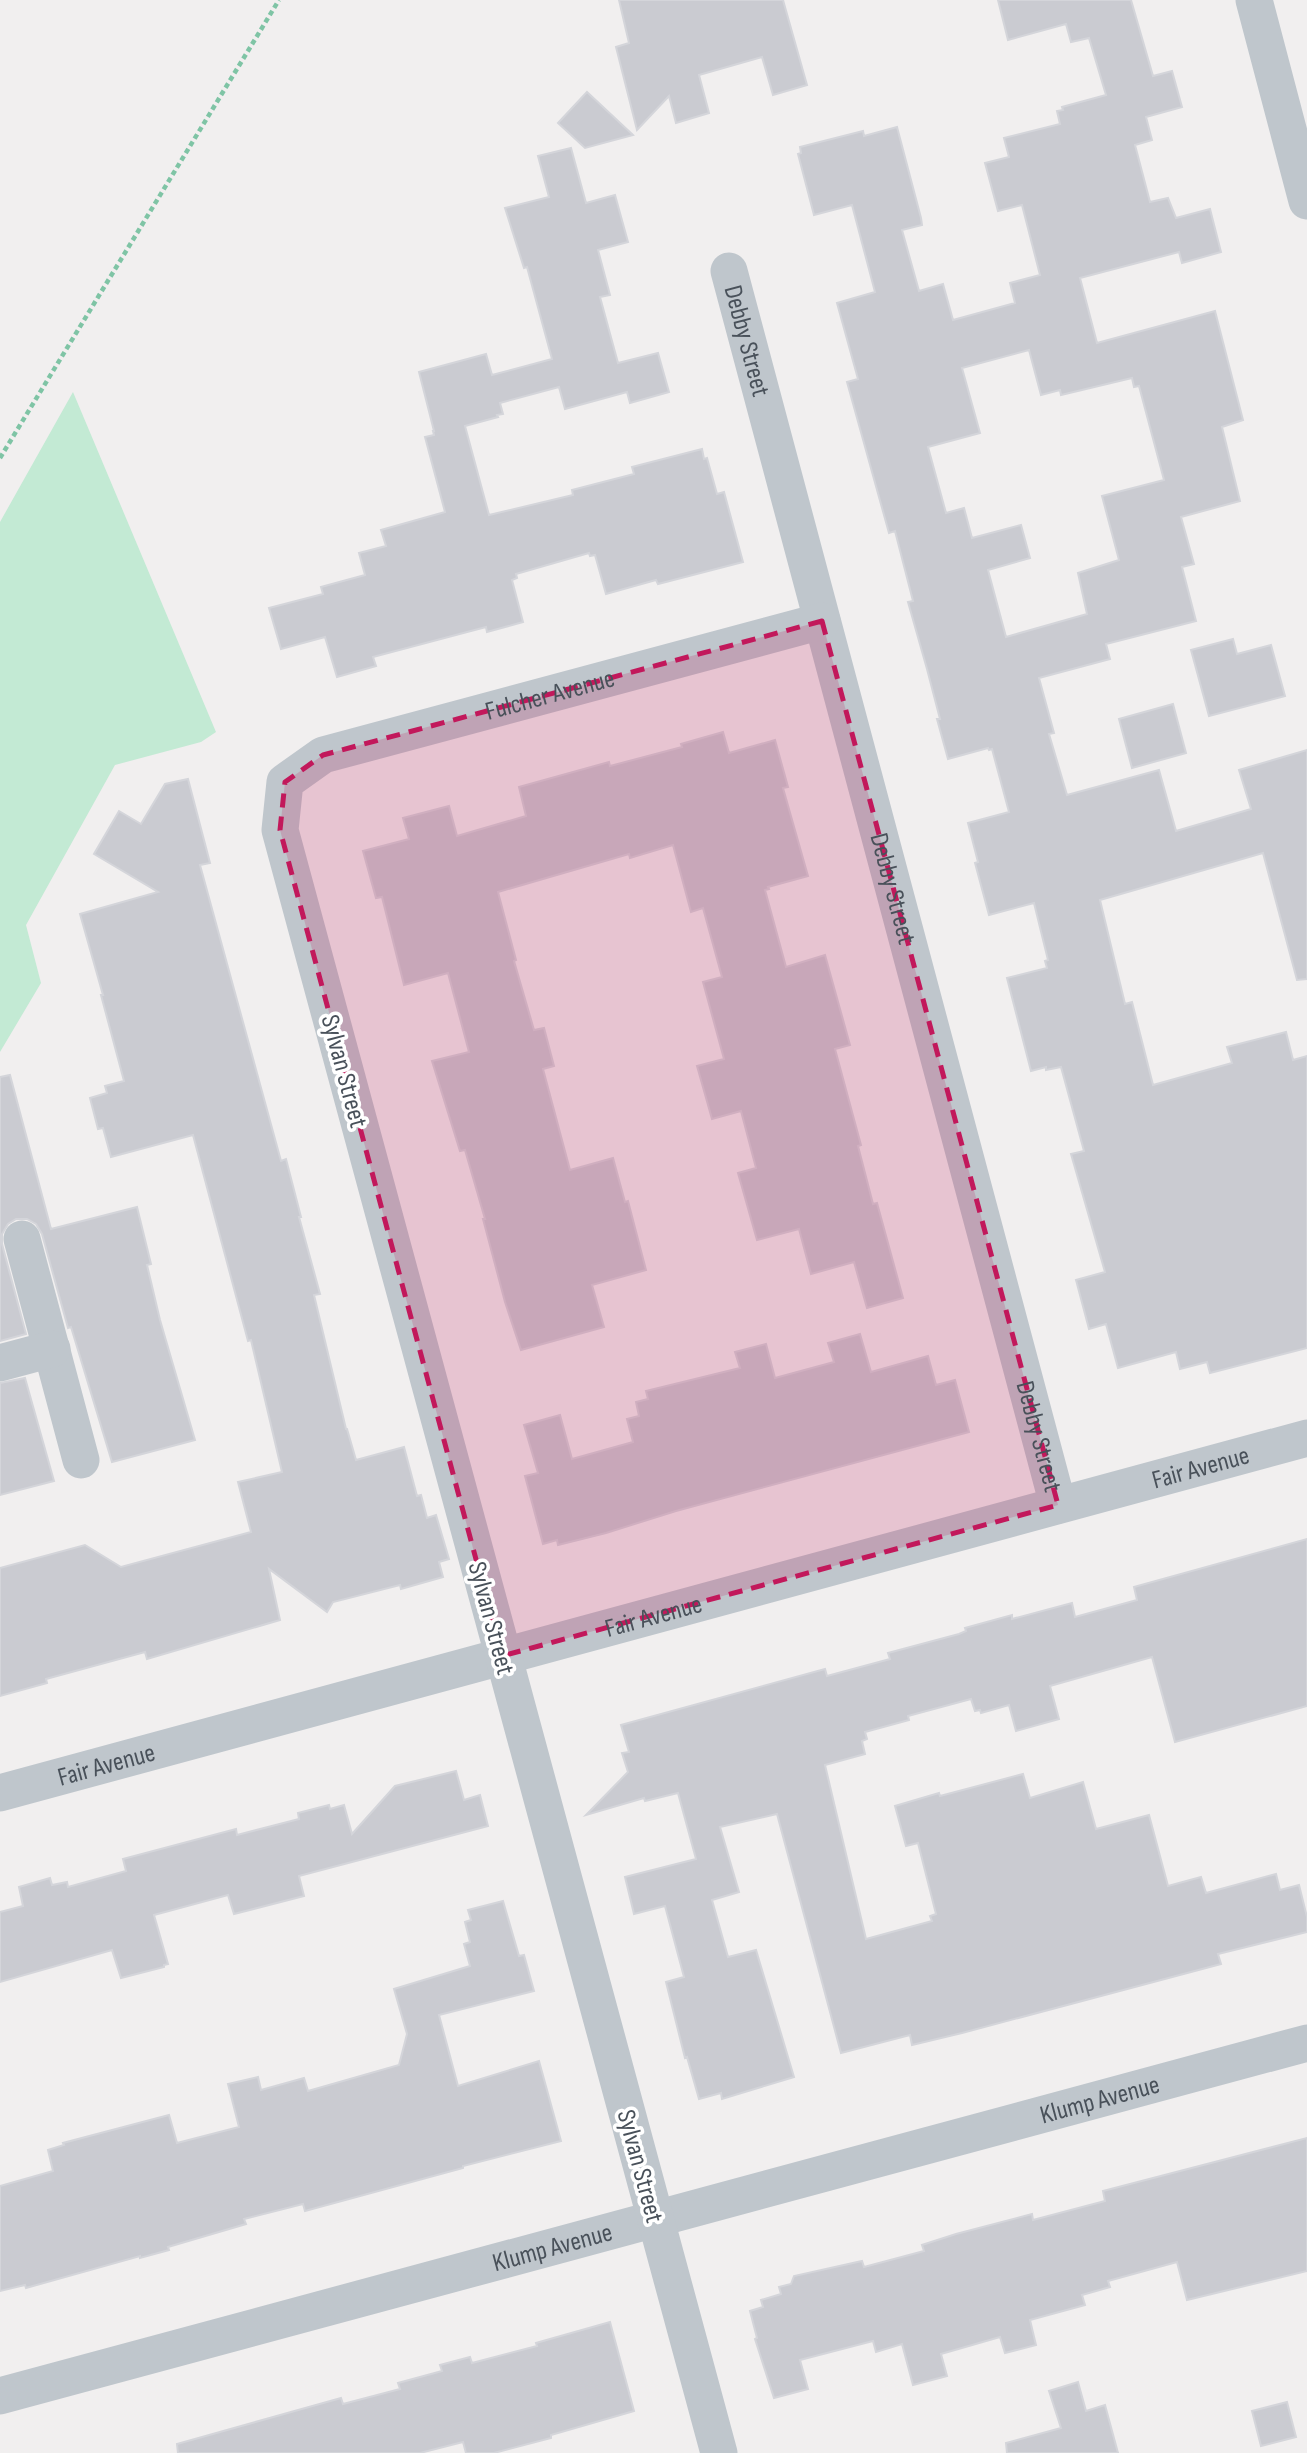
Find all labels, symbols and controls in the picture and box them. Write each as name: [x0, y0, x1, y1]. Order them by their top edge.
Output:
street label: Debby Street: [716, 282, 776, 400]
street label: Fulcher Avenue: [482, 663, 618, 728]
street label: Debby Street: [863, 830, 922, 948]
street label: Sylvan Street: [314, 1011, 374, 1131]
street label: Debby Street: [1009, 1378, 1068, 1496]
street label: Fair Avenue: [1149, 1440, 1253, 1496]
street label: Sylvan Street: [461, 1558, 521, 1678]
street label: Fair Avenue: [602, 1589, 706, 1645]
street label: Fair Avenue: [54, 1738, 159, 1794]
street label: Klump Avenue: [1037, 2069, 1163, 2131]
street label: Sylvan Street: [610, 2106, 670, 2226]
street label: Klump Avenue: [489, 2217, 616, 2279]

